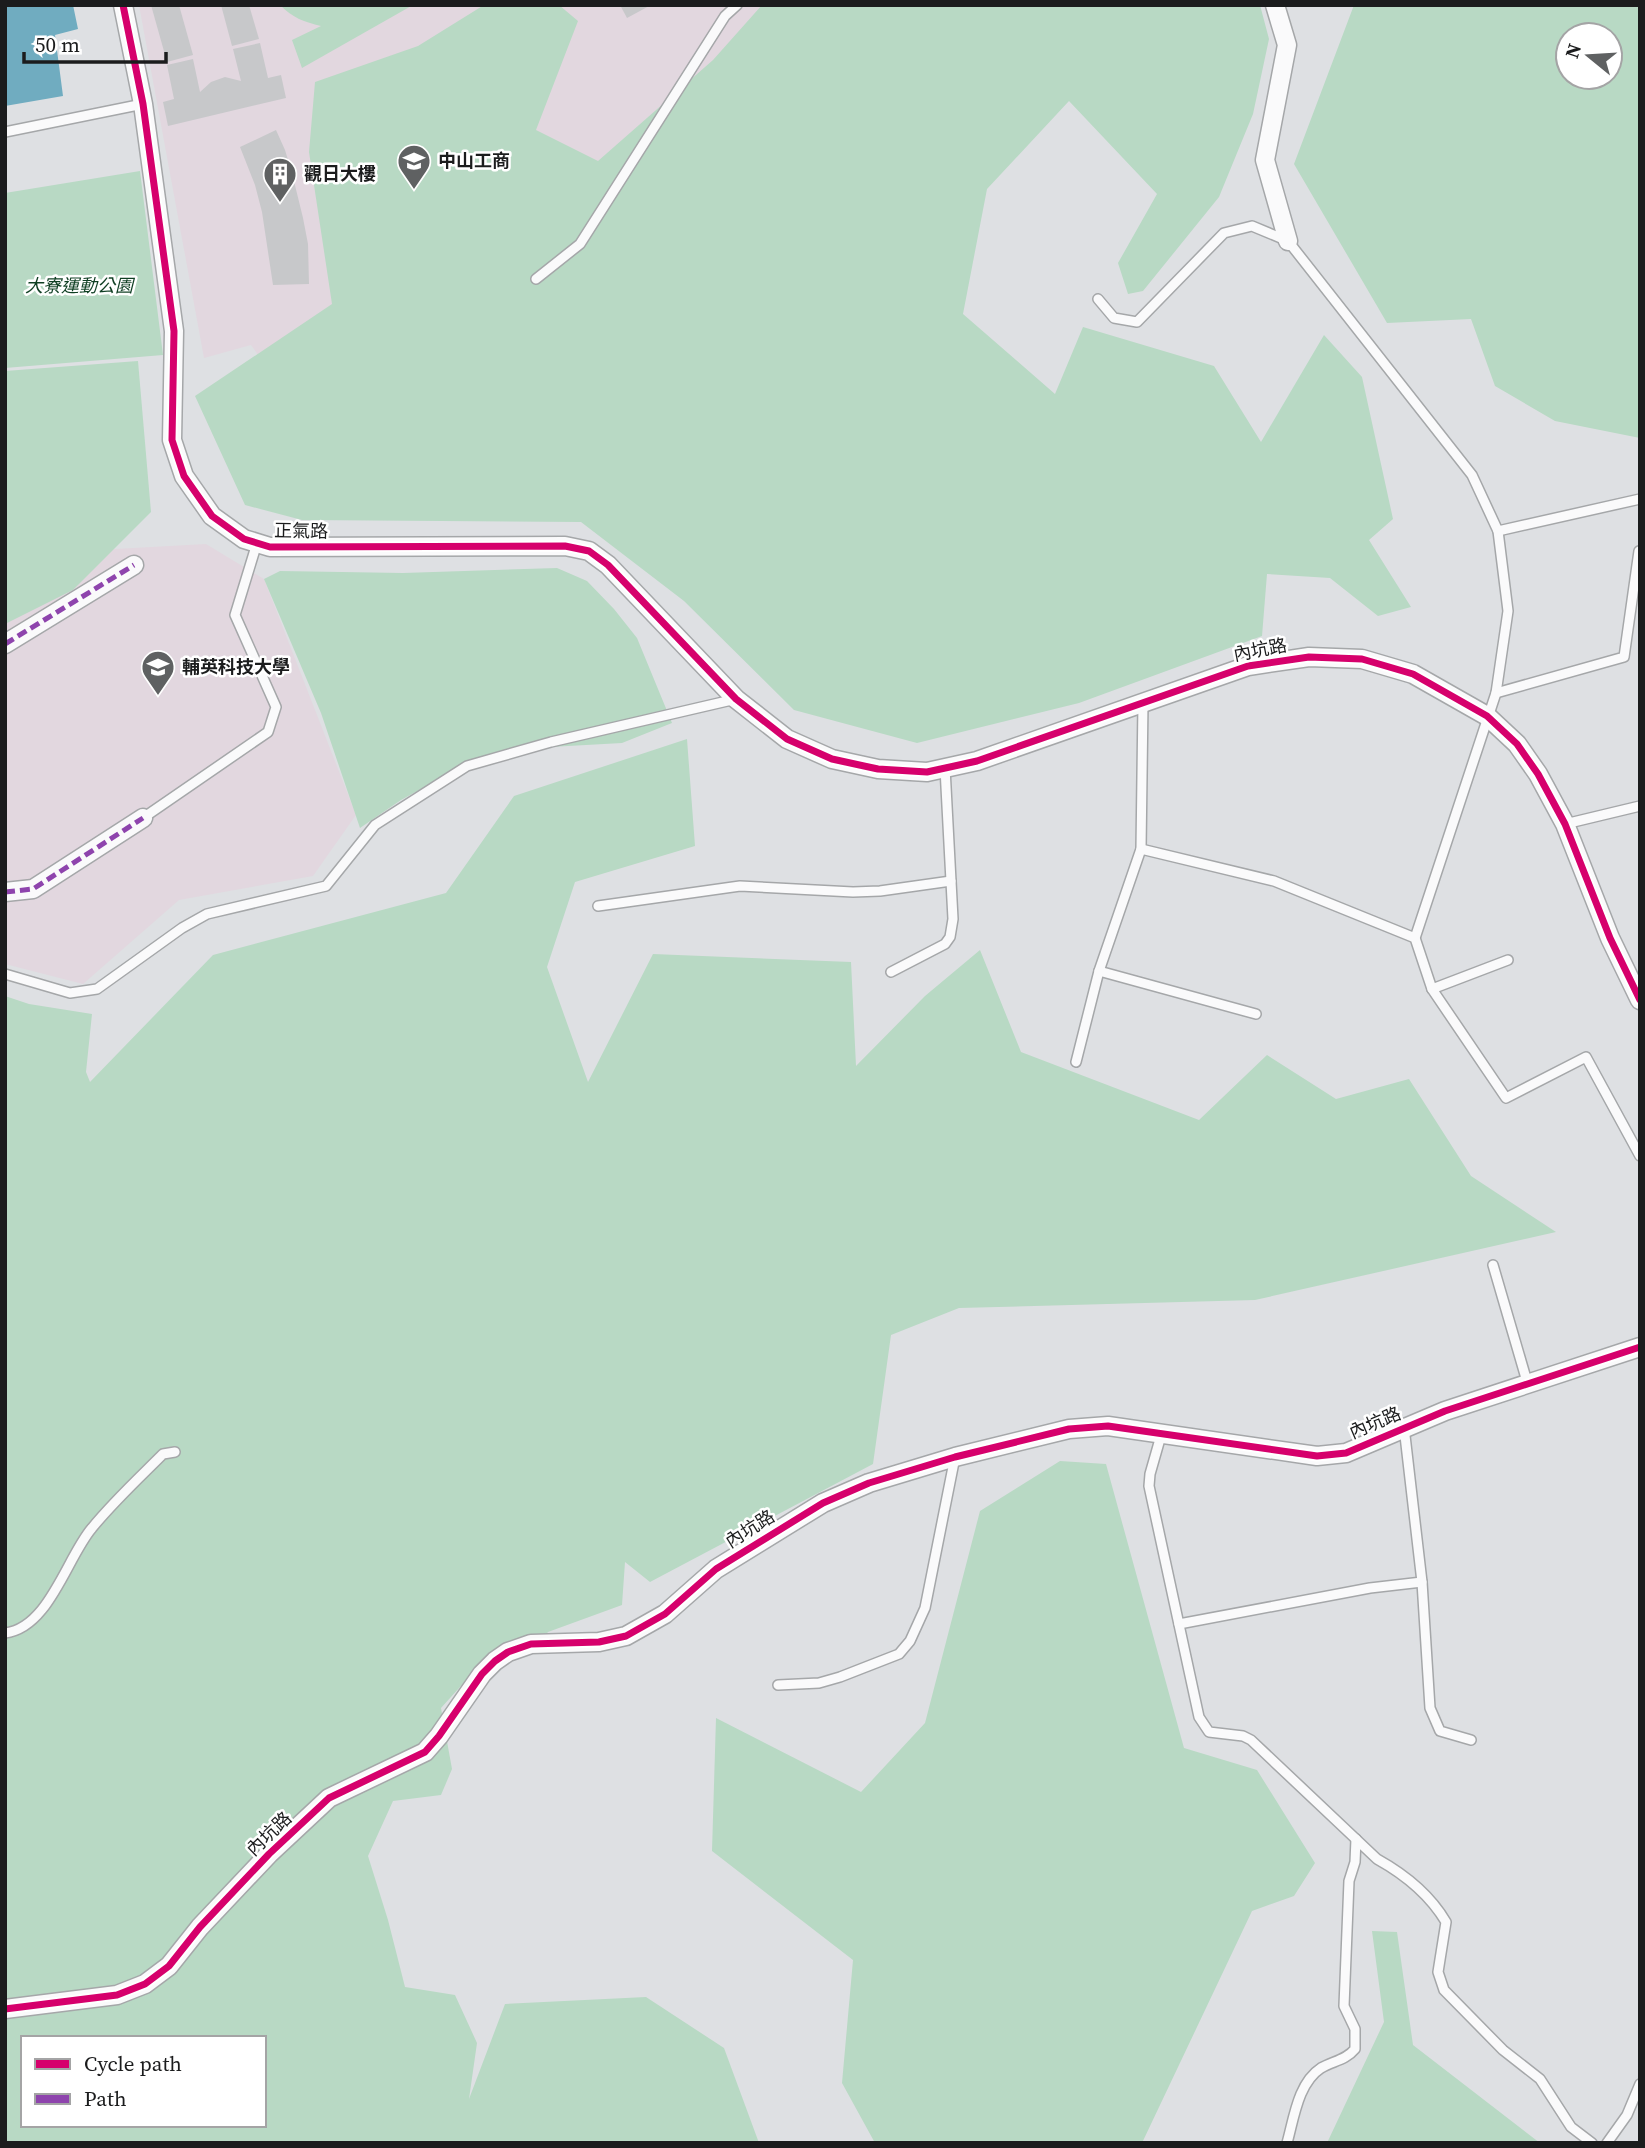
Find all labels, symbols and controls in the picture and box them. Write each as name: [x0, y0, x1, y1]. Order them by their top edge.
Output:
scale bar: [24, 21, 166, 65]
north arrow: [1554, 21, 1624, 91]
text: 50 m: [35, 30, 80, 59]
text: N: [1558, 40, 1587, 61]
school or university icon: 中山工商: [395, 142, 433, 191]
place label: 中山工商: [438, 148, 510, 173]
building icon: 觀日大樓: [261, 155, 299, 204]
place label: 觀日大樓: [304, 161, 376, 186]
park label: 大寮運動公園: [25, 273, 136, 298]
street label: 正氣路: [274, 518, 328, 543]
street label: 內坑路: [1231, 632, 1289, 667]
school or university icon: 輔英科技大學: [139, 648, 177, 697]
place label: 輔英科技大學: [182, 654, 290, 679]
street label: 內坑路: [1345, 1400, 1405, 1445]
street label: 內坑路: [720, 1504, 779, 1553]
street label: 內坑路: [241, 1806, 297, 1861]
legend: [21, 2036, 266, 2127]
text: Cycle path: [84, 2049, 182, 2078]
text: Path: [84, 2084, 127, 2113]

